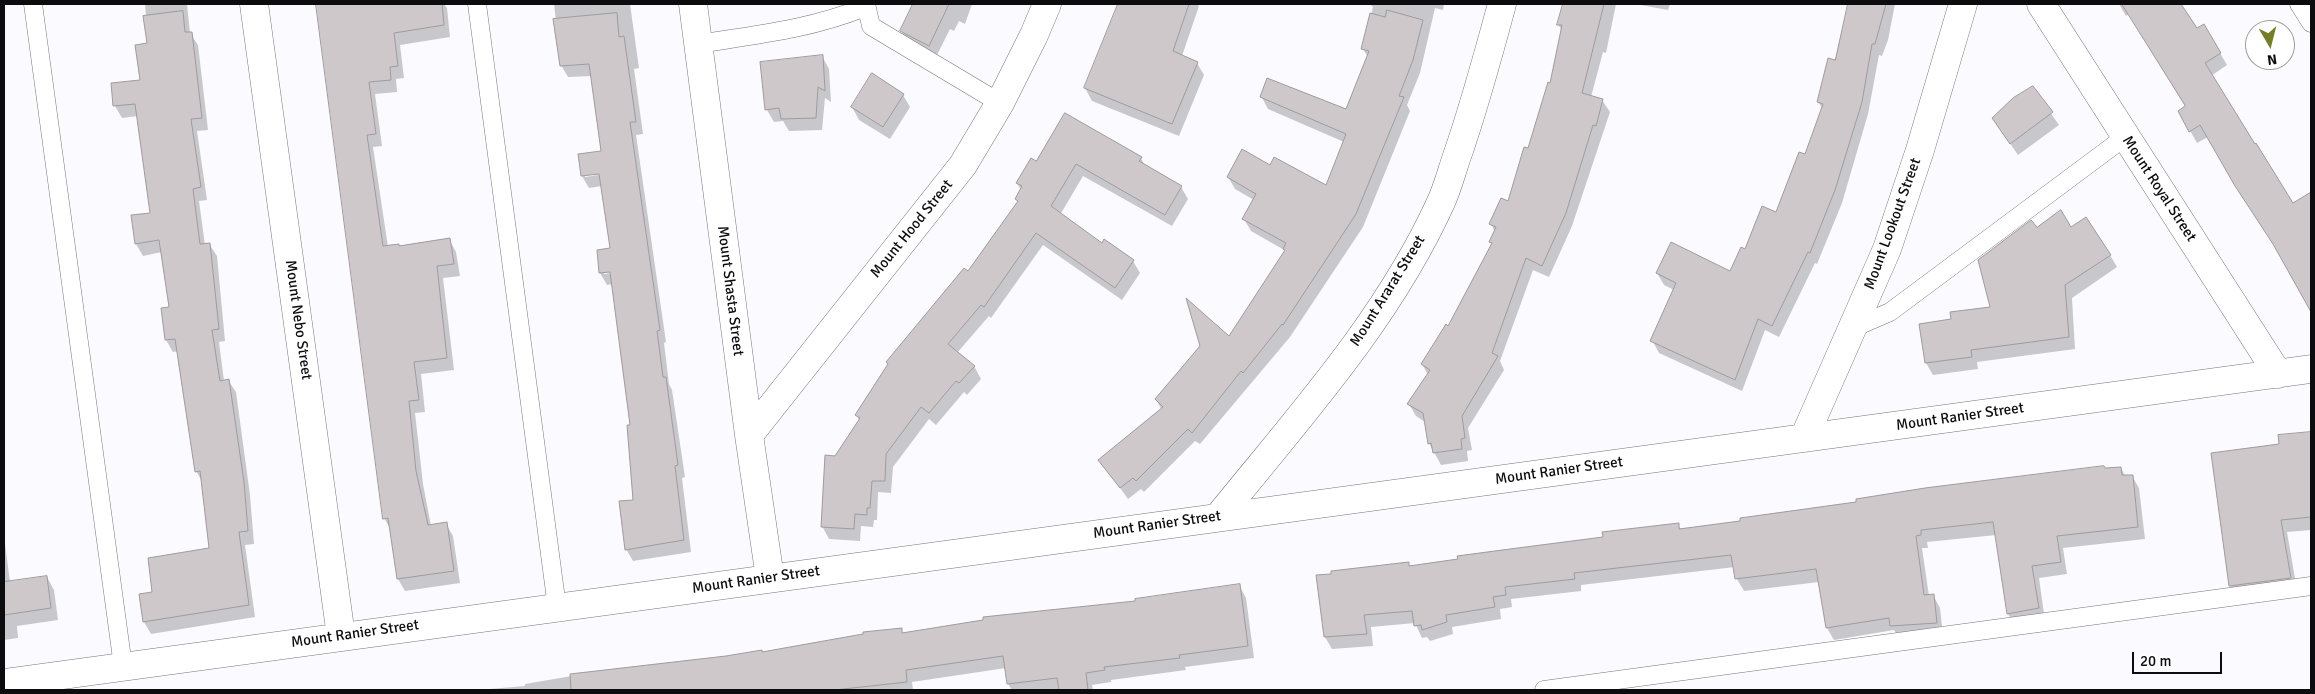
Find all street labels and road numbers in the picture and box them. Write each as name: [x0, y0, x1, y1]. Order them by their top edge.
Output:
street label: Mount Royal Street: [2118, 133, 2200, 245]
street label: Mount Lookout Street: [1861, 156, 1925, 292]
street label: Mount Hood Street: [867, 176, 957, 282]
street label: Mount Shasta Street: [713, 225, 747, 357]
street label: Mount Ararat Street: [1347, 232, 1429, 350]
street label: Mount Nebo Street: [281, 259, 315, 381]
street label: Mount Ranier Street: [1895, 399, 2025, 435]
street label: Mount Ranier Street: [1494, 453, 1624, 489]
street label: Mount Ranier Street: [1092, 507, 1222, 543]
street label: Mount Ranier Street: [691, 562, 821, 598]
street label: Mount Ranier Street: [290, 616, 420, 652]

